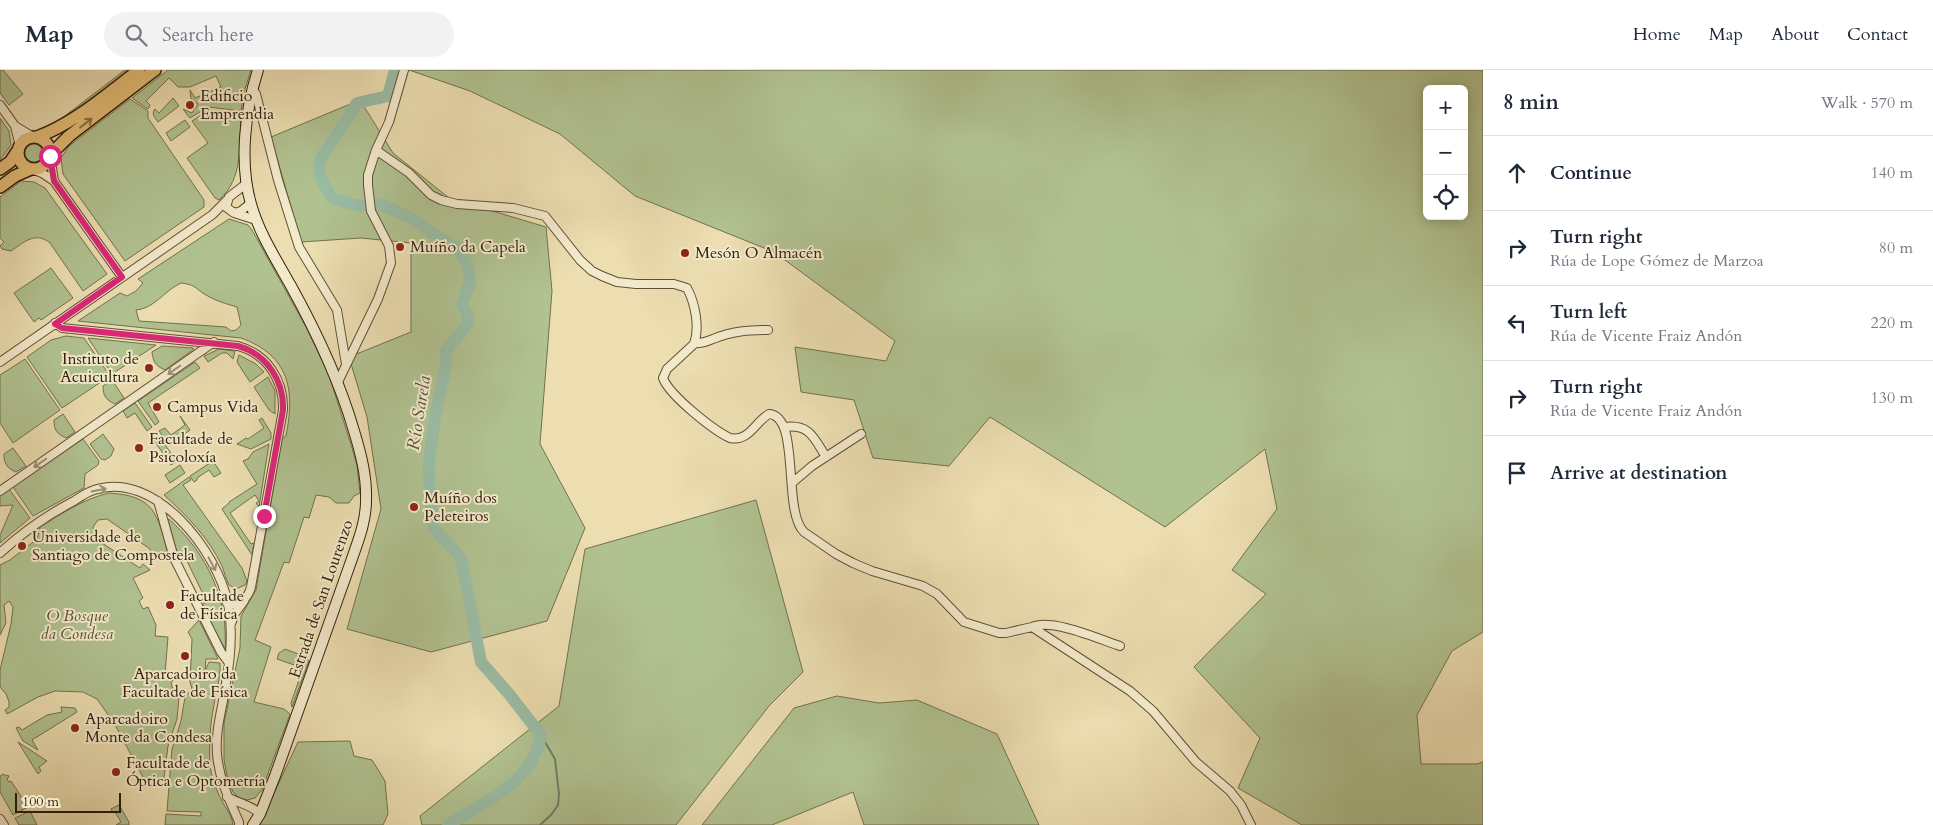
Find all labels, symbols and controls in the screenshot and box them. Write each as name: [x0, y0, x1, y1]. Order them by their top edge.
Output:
search box: [104, 12, 454, 57]
text: Map: [25, 18, 74, 51]
icon: search: [122, 21, 150, 49]
text: Search here: [162, 22, 254, 48]
text: Home: [1633, 22, 1681, 47]
text: Map: [1709, 22, 1743, 47]
text: About: [1771, 22, 1819, 47]
text: Contact: [1847, 22, 1908, 47]
place label: Edificio Emprendia: [200, 85, 274, 125]
map controls: [1423, 85, 1468, 220]
button: +: [1423, 85, 1468, 130]
text: 8 min: [1503, 88, 1559, 117]
text: Walk · 570 m: [1821, 92, 1913, 114]
marker: Edificio Emprendia: [184, 99, 196, 111]
one-way arrow: [80, 117, 93, 128]
button: −: [1423, 130, 1468, 175]
route start: [39, 145, 62, 168]
icon: ahead: [1503, 159, 1531, 187]
text: Continue: [1550, 160, 1632, 186]
text: 140 m: [1871, 162, 1913, 184]
button: locate: [1423, 175, 1468, 220]
text: Turn right: [1550, 224, 1642, 250]
icon: right: [1503, 234, 1531, 262]
place label: Muíño da Capela: [410, 236, 526, 258]
text: 80 m: [1879, 237, 1913, 259]
marker: Muíño da Capela: [394, 241, 406, 253]
place label: Mesón O Almacén: [695, 242, 822, 264]
marker: Mesón O Almacén: [679, 247, 691, 259]
text: Rúa de Lope Gómez de Marzoa: [1550, 250, 1764, 272]
text: Turn left: [1550, 299, 1627, 325]
icon: left: [1503, 309, 1531, 337]
text: 220 m: [1871, 312, 1913, 334]
text: Rúa de Vicente Fraiz Andón: [1550, 325, 1742, 347]
place label: Instituto de Acuicultura: [60, 348, 139, 388]
marker: Instituto de Acuicultura: [143, 362, 155, 374]
one-way arrow: [167, 365, 181, 375]
water label: Río Sarela: [401, 374, 437, 452]
text: Turn right: [1550, 374, 1642, 400]
icon: right: [1503, 384, 1531, 412]
text: 130 m: [1871, 387, 1913, 409]
place label: Campus Vida: [167, 396, 258, 418]
text: Rúa de Vicente Fraiz Andón: [1550, 400, 1742, 422]
marker: Campus Vida: [151, 401, 163, 413]
place label: Facultade de Psicoloxía: [149, 428, 233, 468]
marker: Facultade de Psicoloxía: [133, 442, 145, 454]
one-way arrow: [33, 458, 47, 468]
icon: arrive: [1503, 459, 1531, 487]
text: Arrive at destination: [1550, 460, 1727, 486]
one-way arrow: [91, 485, 107, 494]
place label: Muíño dos Peleteiros: [424, 487, 497, 527]
marker: Muíño dos Peleteiros: [408, 501, 420, 513]
route end: [253, 505, 276, 528]
street label: Estrada de San Lourenzo: [284, 516, 359, 681]
place label: Universidade de Santiago de Compostela: [32, 526, 195, 566]
marker: Universidade de Santiago de Compostela: [16, 540, 28, 552]
one-way arrow: [207, 557, 217, 572]
place label: Facultade de Física: [180, 585, 244, 625]
marker: Facultade de Física: [164, 599, 176, 611]
park label: O Bosque da Condesa: [41, 605, 113, 645]
marker: Aparcadoiro da Facultade de Física: [179, 650, 191, 662]
place label: Aparcadoiro da Facultade de Física: [122, 663, 248, 703]
place label: Aparcadoiro Monte da Condesa: [85, 708, 212, 748]
marker: Aparcadoiro Monte da Condesa: [69, 722, 81, 734]
place label: Facultade de Óptica e Optometría: [126, 752, 266, 792]
marker: Facultade de Óptica e Optometría: [110, 766, 122, 778]
scale bar: [15, 790, 121, 813]
text: 100 m: [22, 792, 59, 811]

